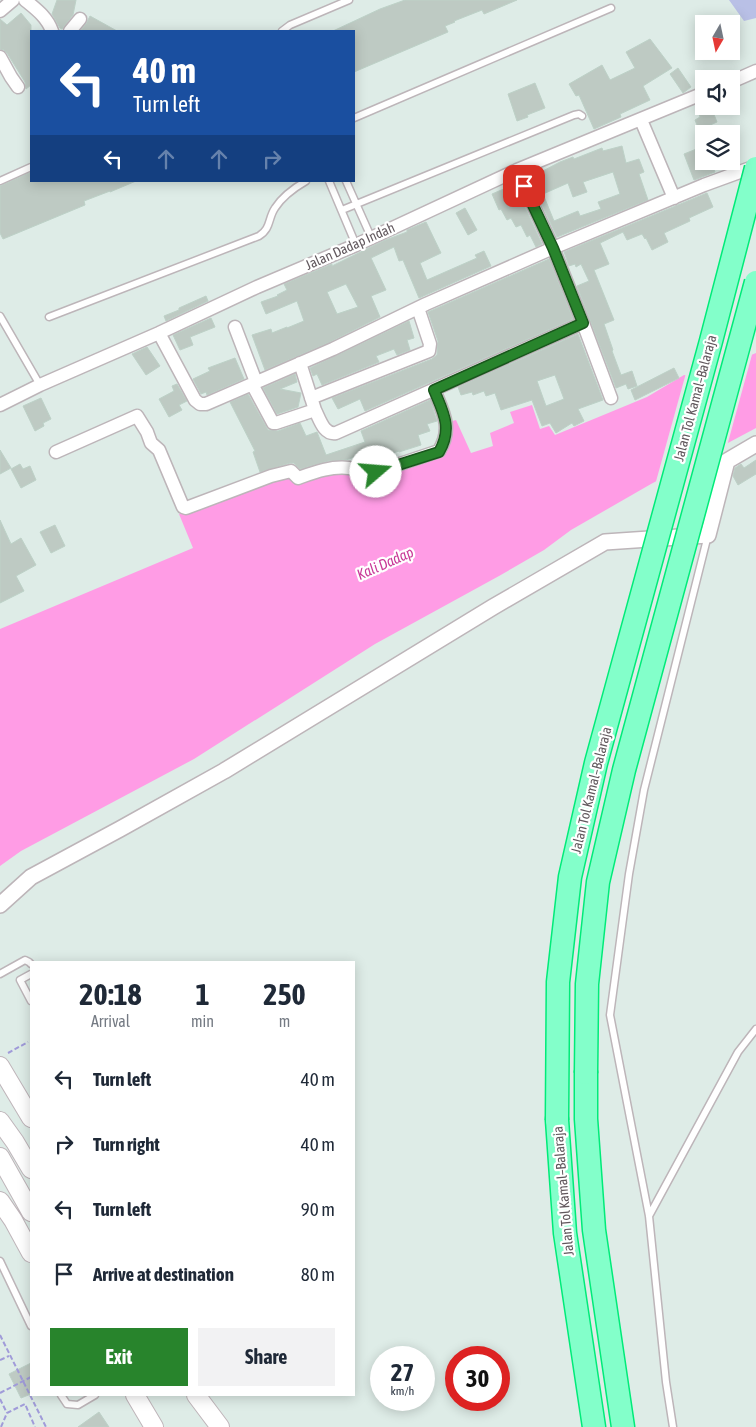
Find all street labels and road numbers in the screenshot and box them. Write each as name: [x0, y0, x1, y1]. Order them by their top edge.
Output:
street label: Jalan Dadap Indah: [303, 219, 397, 273]
street label: Jalan Tol Kamal–Balaraja: [670, 333, 720, 463]
street label: Jalan Tol Kamal–Balaraja: [568, 725, 614, 855]
street label: Jalan Tol Kamal–Balaraja: [549, 1126, 577, 1256]

